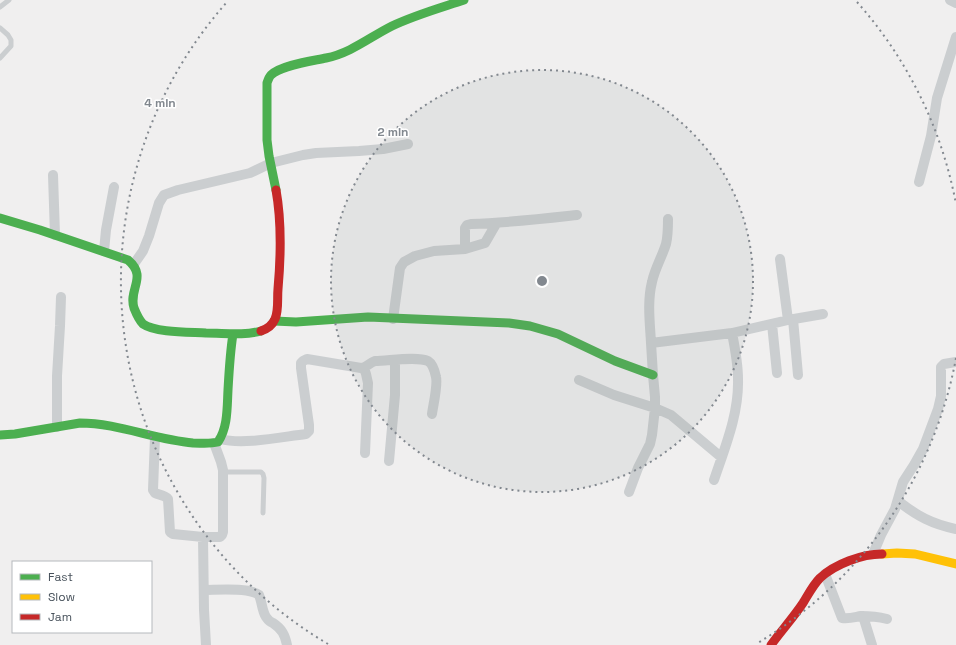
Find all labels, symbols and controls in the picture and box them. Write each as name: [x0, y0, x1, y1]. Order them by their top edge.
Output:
text: 4 min: [144, 95, 176, 111]
text: 2 min: [377, 124, 409, 140]
centre of rings: [535, 274, 549, 288]
legend: [12, 561, 152, 633]
text: Fast: [48, 569, 73, 585]
text: Slow: [48, 589, 75, 605]
text: Jam: [48, 609, 72, 625]

